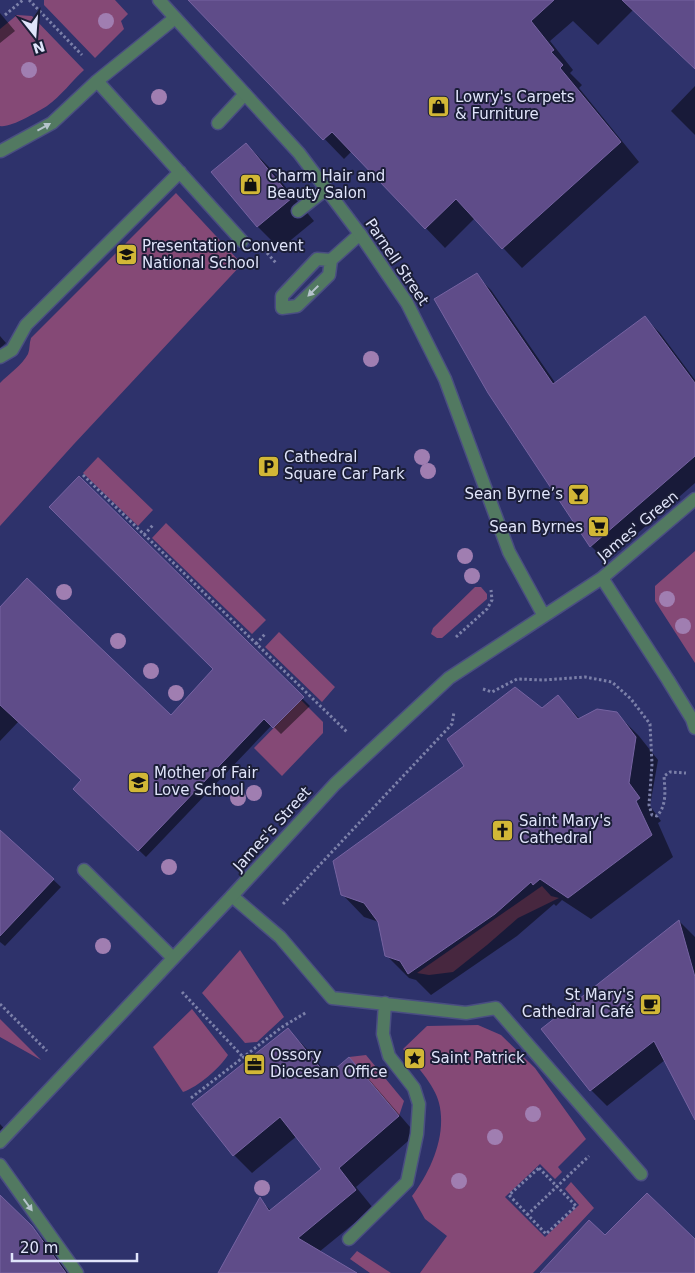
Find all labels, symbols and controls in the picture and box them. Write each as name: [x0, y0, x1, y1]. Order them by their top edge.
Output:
north arrow: [10, 10, 60, 60]
text: N: [31, 38, 47, 57]
place label: Lowry's Carpets & Furniture: [455, 88, 575, 123]
shop icon: Lowry's Carpets & Furniture: [427, 94, 451, 118]
one-way arrow: [37, 123, 50, 132]
place label: Charm Hair and Beauty Salon: [267, 167, 385, 202]
shop icon: Charm Hair and Beauty Salon: [239, 173, 263, 197]
street label: Parnell Street: [361, 215, 433, 309]
place label: Presentation Convent National School: [142, 237, 304, 272]
school or university icon: Presentation Convent National School: [114, 243, 138, 267]
one-way arrow: [307, 285, 319, 297]
place label: Cathedral Square Car Park: [284, 448, 405, 483]
parking icon: Cathedral Square Car Park: [256, 454, 280, 478]
bar icon: Sean Byrne’s: [567, 482, 591, 506]
place label: Sean Byrne’s: [464, 485, 563, 503]
street label: James' Green: [593, 487, 682, 566]
supermarket icon: Sean Byrnes: [587, 515, 611, 539]
place label: Sean Byrnes: [489, 518, 583, 536]
place label: Mother of Fair Love School: [154, 764, 259, 799]
school or university icon: Mother of Fair Love School: [126, 770, 150, 794]
street label: James's Street: [229, 783, 315, 876]
place label: Saint Mary's Cathedral: [519, 812, 611, 847]
church icon: Saint Mary's Cathedral: [491, 818, 515, 842]
place label: St Mary's Cathedral Café: [522, 986, 634, 1021]
cafe icon: St Mary's Cathedral Café: [638, 992, 662, 1016]
place label: Ossory Diocesan Office: [270, 1046, 387, 1081]
place icon: Saint Patrick: [403, 1046, 427, 1070]
place label: Saint Patrick: [431, 1049, 525, 1067]
office icon: Ossory Diocesan Office: [242, 1052, 266, 1076]
one-way arrow: [23, 1198, 33, 1212]
scale bar: [12, 1230, 138, 1262]
text: 20 m: [20, 1239, 58, 1257]

